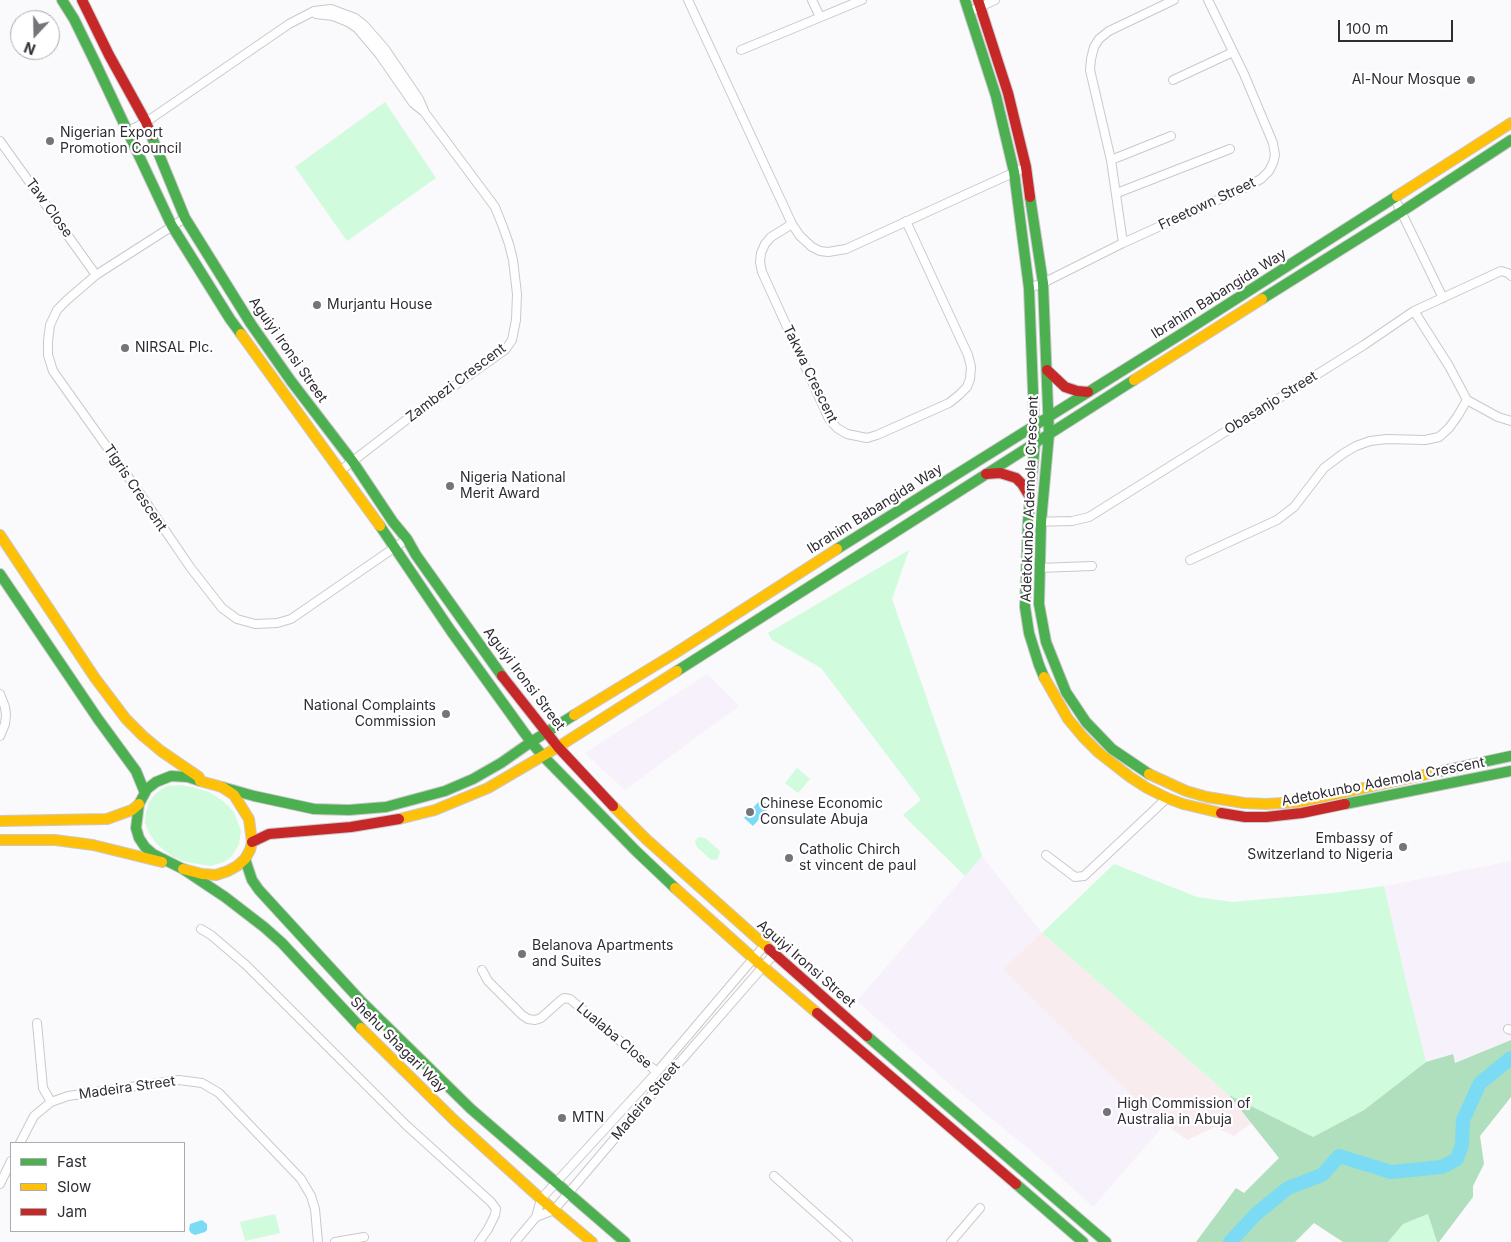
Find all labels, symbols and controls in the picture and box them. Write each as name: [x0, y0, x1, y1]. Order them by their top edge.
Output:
north arrow: [10, 10, 60, 60]
scale bar: [1341, 10, 1456, 42]
text: 100 m: [1346, 19, 1388, 38]
text: N: [22, 39, 38, 58]
place label: Al-Nour Mosque: [1352, 72, 1461, 88]
marker: Al-Nour Mosque: [1465, 74, 1477, 86]
place label: Nigerian Export Promotion Council: [60, 125, 182, 158]
marker: Nigerian Export Promotion Council: [44, 135, 56, 147]
street label: Freetown Street: [1156, 174, 1258, 234]
street label: Taw Close: [22, 175, 76, 241]
street label: Ibrahim Babangida Way: [1148, 246, 1290, 342]
street label: Aguiyi Ironsi Street: [245, 294, 331, 406]
place label: Murjantu House: [327, 297, 432, 313]
marker: Murjantu House: [311, 299, 323, 311]
street label: Takwa Crescent: [779, 322, 841, 426]
place label: NIRSAL Plc.: [135, 340, 213, 356]
street label: Zambezi Crescent: [403, 340, 509, 426]
marker: NIRSAL Plc.: [119, 342, 131, 354]
street label: Obasanjo Street: [1222, 368, 1320, 438]
street label: Adetokunbo Ademola Crescent: [1018, 396, 1042, 602]
street label: Tigris Crescent: [100, 441, 170, 535]
street label: Ibrahim Babangida Way: [804, 461, 946, 557]
place label: Nigeria National Merit Award: [460, 470, 566, 502]
marker: Nigeria National Merit Award: [444, 480, 456, 492]
street label: Aguiyi Ironsi Street: [480, 624, 568, 734]
place label: National Complaints Commission: [304, 698, 436, 730]
marker: National Complaints Commission: [440, 708, 452, 720]
street label: Adetokunbo Ademola Crescent: [1280, 754, 1486, 810]
place label: Chinese Economic Consulate Abuja: [760, 796, 883, 829]
marker: Chinese Economic Consulate Abuja: [744, 806, 756, 818]
place label: Embassy of Switzerland to Nigeria: [1247, 831, 1393, 864]
marker: Embassy of Switzerland to Nigeria: [1397, 841, 1409, 853]
place label: Catholic Chirch st vincent de paul: [799, 842, 916, 874]
marker: Catholic Chirch st vincent de paul: [783, 852, 795, 864]
street label: Aguiyi Ironsi Street: [753, 917, 859, 1011]
place label: Belanova Apartments and Suites: [532, 938, 673, 970]
marker: Belanova Apartments and Suites: [516, 948, 528, 960]
street label: Shehu Shagari Way: [346, 993, 450, 1097]
street label: Lualaba Close: [573, 1000, 655, 1072]
street label: Madeira Street: [608, 1058, 684, 1144]
street label: Madeira Street: [78, 1073, 176, 1103]
place label: High Commission of Australia in Abuja: [1117, 1096, 1250, 1128]
marker: High Commission of Australia in Abuja: [1101, 1106, 1113, 1118]
place label: MTN: [572, 1110, 604, 1126]
marker: MTN: [556, 1112, 568, 1124]
legend: [10, 1142, 185, 1232]
text: Fast: [57, 1152, 87, 1171]
text: Slow: [57, 1177, 91, 1196]
text: Jam: [57, 1202, 87, 1221]

